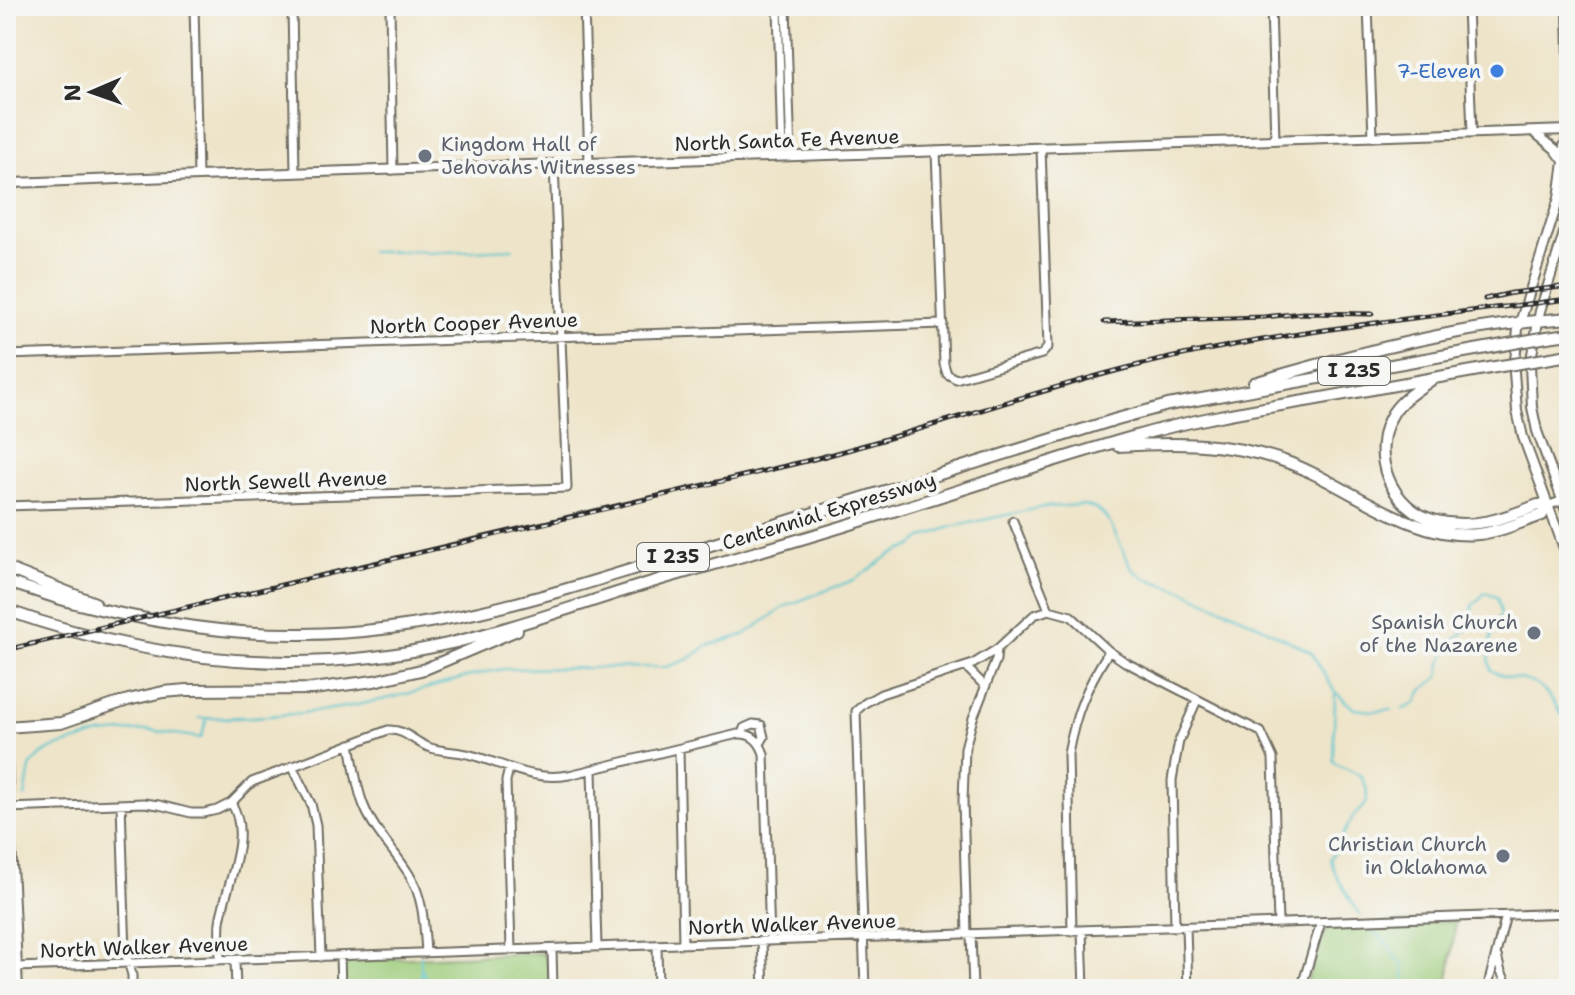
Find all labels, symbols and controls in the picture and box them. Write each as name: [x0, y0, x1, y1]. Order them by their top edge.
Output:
north arrow: [52, 52, 132, 132]
place label: 7-Eleven: [1397, 58, 1481, 84]
marker: 7-Eleven: [1488, 62, 1506, 80]
text: N: [58, 83, 87, 102]
street label: North Santa Fe Avenue: [674, 123, 900, 157]
place label: Kingdom Hall of Jehovahs Witnesses: [441, 131, 636, 180]
marker: Kingdom Hall of Jehovahs Witnesses: [416, 147, 434, 165]
street label: North Cooper Avenue: [369, 306, 579, 340]
road number: I 235: [1318, 357, 1390, 385]
street label: North Sewell Avenue: [184, 464, 388, 498]
street label: Centennial Expressway: [719, 466, 939, 556]
road number: I 235: [637, 543, 709, 571]
place label: Spanish Church of the Nazarene: [1359, 609, 1518, 658]
marker: Spanish Church of the Nazarene: [1525, 624, 1543, 642]
place label: Christian Church in Oklahoma: [1328, 831, 1488, 880]
marker: Christian Church in Oklahoma: [1494, 847, 1512, 865]
street label: North Walker Avenue: [687, 907, 897, 941]
street label: North Walker Avenue: [39, 930, 249, 964]

